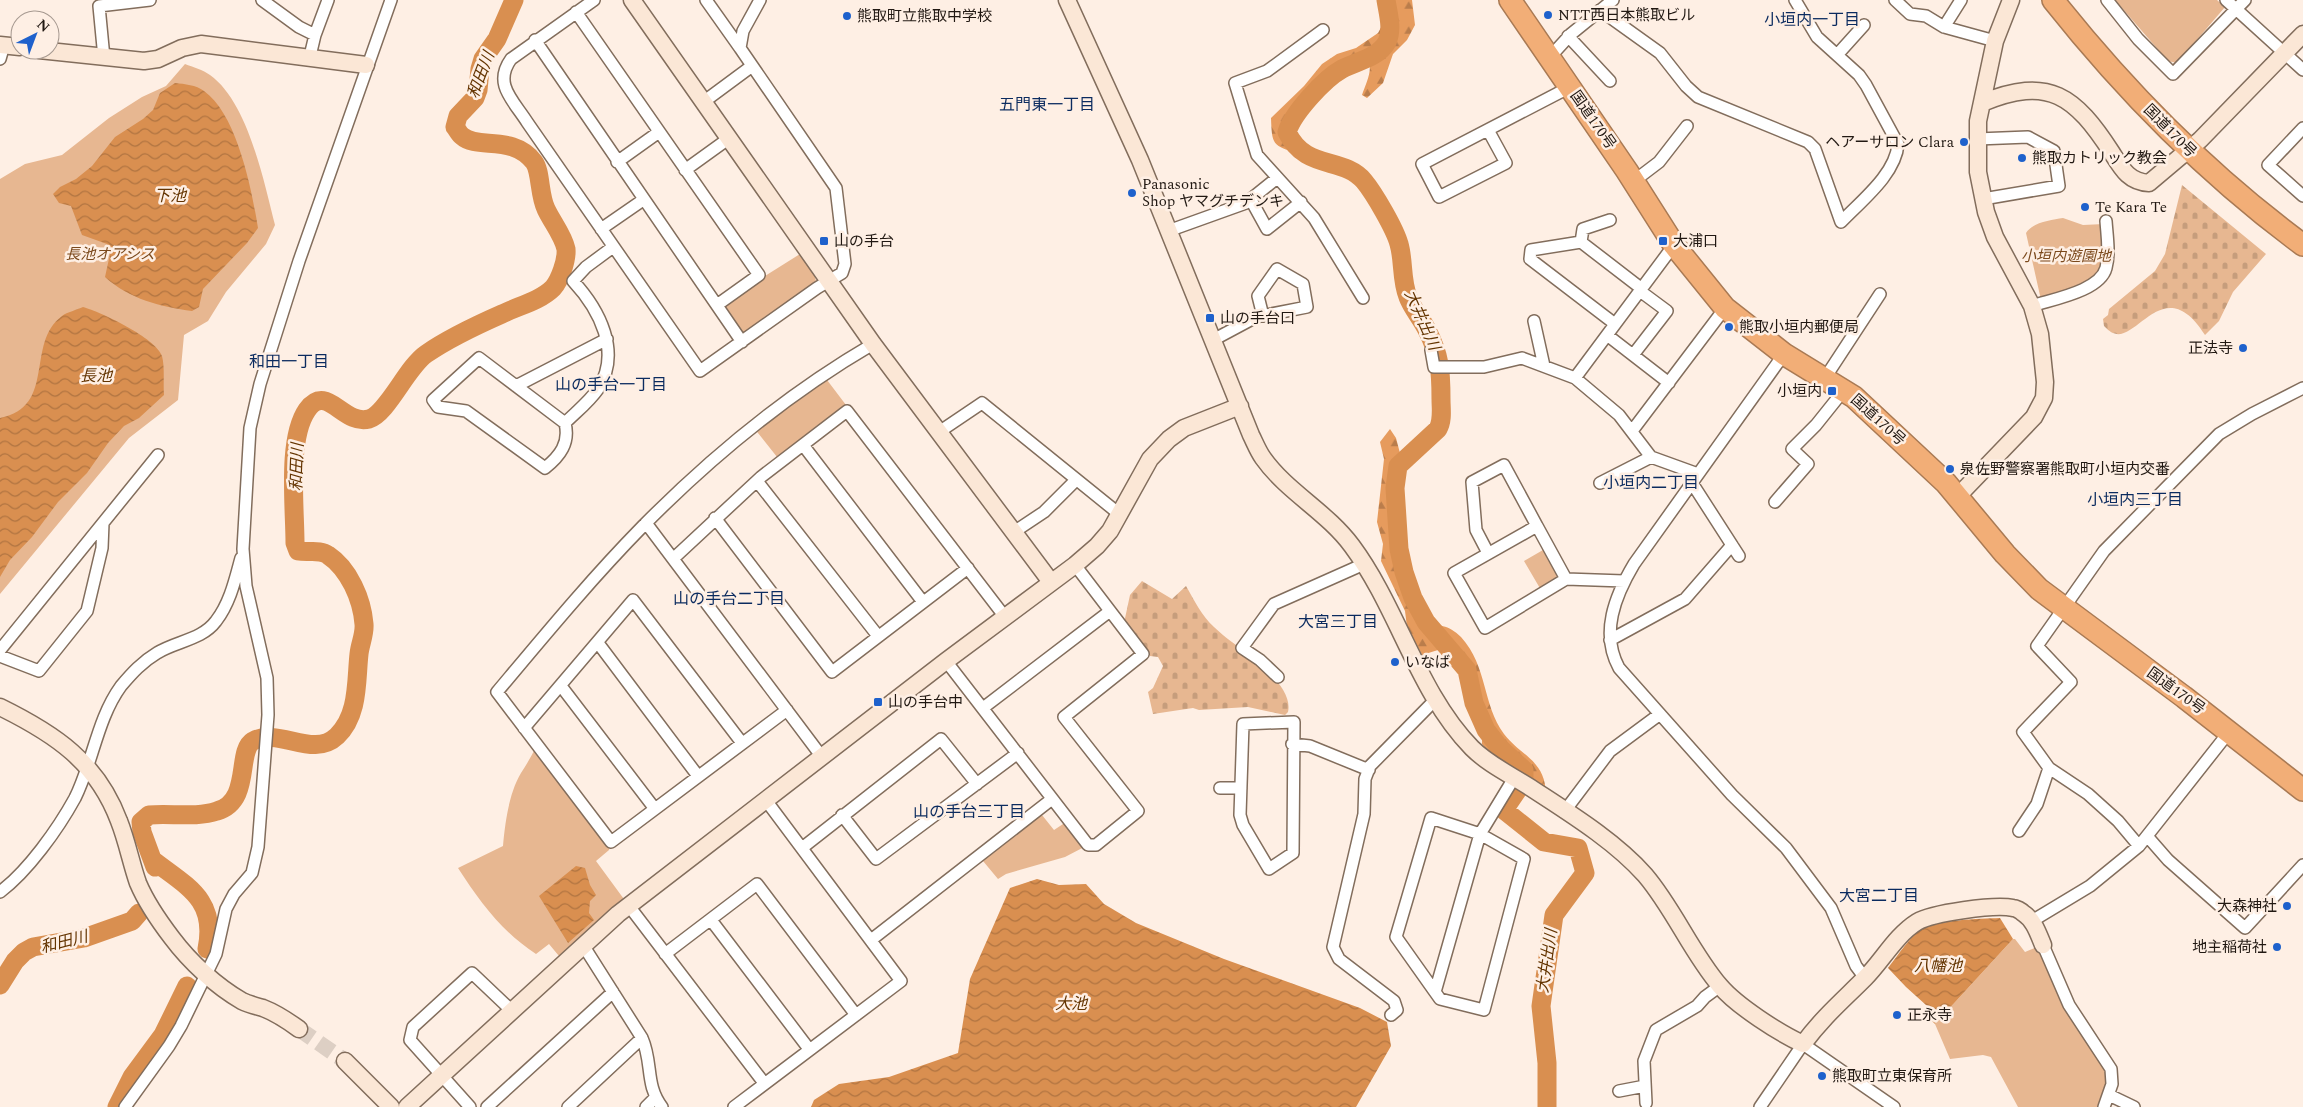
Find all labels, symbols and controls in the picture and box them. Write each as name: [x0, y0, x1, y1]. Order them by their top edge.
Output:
place label: NTT西日本熊取ビル: [1558, 4, 1695, 27]
place label: 熊取町立熊取中学校: [857, 5, 992, 28]
district label: 小垣内一丁目: [1764, 8, 1860, 32]
marker: NTT西日本熊取ビル: [1542, 9, 1554, 21]
north arrow: [10, 10, 60, 60]
marker: 熊取町立熊取中学校: [841, 10, 853, 22]
text: N: [32, 14, 55, 37]
water label: 和田川: [461, 46, 502, 102]
street label: 国道170号: [1564, 86, 1622, 154]
district label: 五門東一丁目: [999, 93, 1095, 117]
street label: 国道170号: [2138, 99, 2202, 163]
place label: ヘアーサロン Clara: [1825, 131, 1955, 154]
marker: ヘアーサロン Clara: [1958, 136, 1970, 148]
place label: 熊取カトリック教会: [2032, 147, 2167, 170]
marker: 熊取カトリック教会: [2016, 152, 2028, 164]
place label: Panasonic Shop ヤマグチデンキ: [1142, 173, 1284, 213]
water label: 下池: [154, 184, 188, 208]
marker: Panasonic Shop ヤマグチデンキ: [1126, 187, 1138, 199]
place label: Te Kara Te: [2095, 196, 2167, 219]
marker: Te Kara Te: [2079, 201, 2091, 213]
place label: 山の手台: [834, 230, 894, 253]
place label: 大浦口: [1673, 230, 1718, 253]
marker: 山の手台: [818, 235, 830, 247]
marker: 大浦口: [1657, 235, 1669, 247]
park label: 長池オアシス: [65, 243, 155, 266]
park label: 小垣内遊園地: [2021, 245, 2113, 268]
water label: 大井出川: [1398, 286, 1447, 356]
place label: 山の手台口: [1220, 307, 1295, 330]
marker: 山の手台口: [1204, 312, 1216, 324]
place label: 熊取小垣内郵便局: [1739, 316, 1859, 339]
marker: 熊取小垣内郵便局: [1723, 321, 1735, 333]
place label: 正法寺: [2188, 337, 2233, 360]
marker: 正法寺: [2237, 342, 2249, 354]
district label: 和田一丁目: [249, 350, 329, 374]
water label: 長池: [80, 364, 114, 388]
district label: 山の手台一丁目: [555, 373, 667, 397]
place label: 小垣内: [1777, 380, 1822, 403]
marker: 小垣内: [1826, 385, 1838, 397]
street label: 国道170号: [1845, 389, 1911, 451]
water label: 和田川: [284, 441, 310, 491]
place label: 泉佐野警察署熊取町小垣内交番: [1960, 458, 2170, 481]
marker: 泉佐野警察署熊取町小垣内交番: [1944, 463, 1956, 475]
district label: 小垣内二丁目: [1603, 471, 1699, 495]
district label: 小垣内三丁目: [2087, 488, 2183, 512]
district label: 山の手台二丁目: [673, 587, 785, 611]
district label: 大宮三丁目: [1298, 610, 1378, 634]
place label: いなば: [1405, 651, 1450, 674]
marker: いなば: [1389, 656, 1401, 668]
street label: 国道170号: [2142, 662, 2210, 720]
place label: 山の手台中: [888, 691, 963, 714]
marker: 山の手台中: [872, 696, 884, 708]
district label: 山の手台三丁目: [913, 800, 1025, 824]
district label: 大宮二丁目: [1839, 884, 1919, 908]
place label: 大森神社: [2217, 895, 2277, 918]
marker: 大森神社: [2281, 900, 2293, 912]
water label: 和田川: [38, 924, 92, 959]
water label: 大井出川: [1531, 926, 1564, 994]
place label: 地主稲荷社: [2192, 936, 2267, 959]
marker: 地主稲荷社: [2271, 941, 2283, 953]
water label: 八幡池: [1914, 954, 1964, 978]
water label: 大池: [1055, 992, 1089, 1016]
place label: 正永寺: [1907, 1004, 1952, 1027]
marker: 正永寺: [1891, 1009, 1903, 1021]
place label: 熊取町立東保育所: [1832, 1065, 1952, 1088]
marker: 熊取町立東保育所: [1816, 1070, 1828, 1082]

